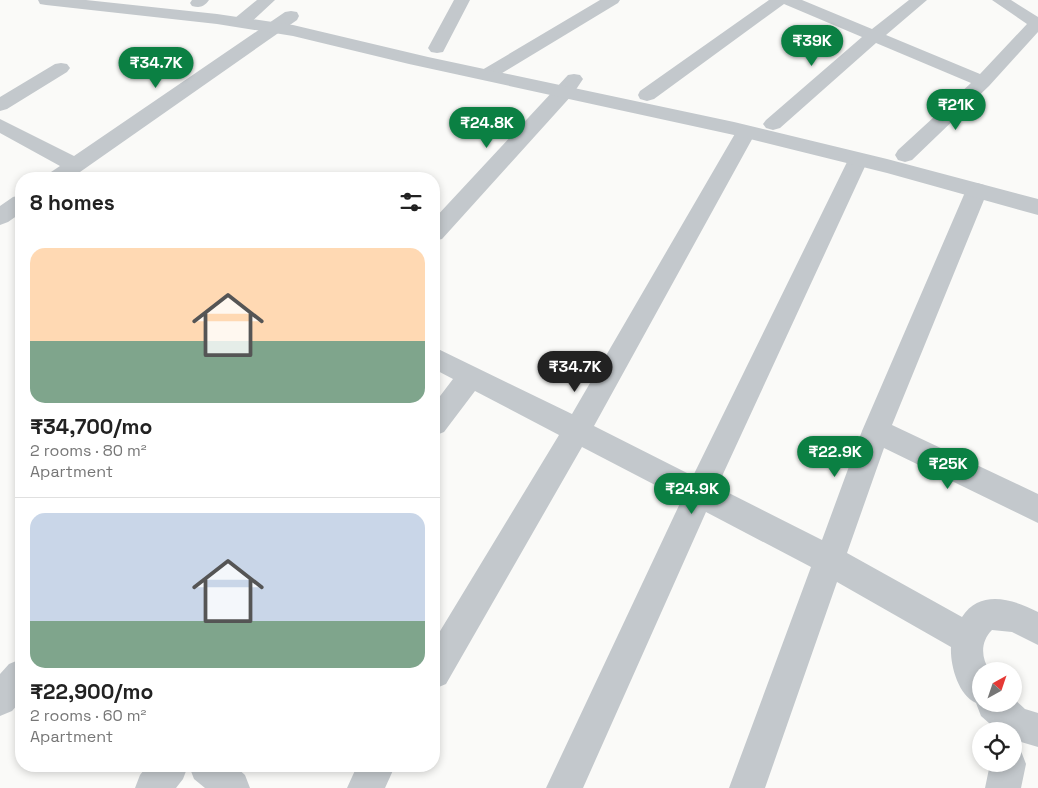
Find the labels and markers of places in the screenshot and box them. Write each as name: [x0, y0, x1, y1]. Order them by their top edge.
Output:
pin: ₹39K: [782, 24, 842, 67]
pin: ₹34.7K: [115, 46, 197, 89]
pin: ₹21K: [926, 88, 986, 131]
pin: ₹24.8K: [446, 106, 528, 149]
pin: ₹34.7K: [534, 350, 616, 393]
pin: ₹22.9K: [794, 436, 876, 478]
pin: ₹25K: [918, 448, 978, 490]
pin: ₹24.9K: [651, 472, 733, 515]

